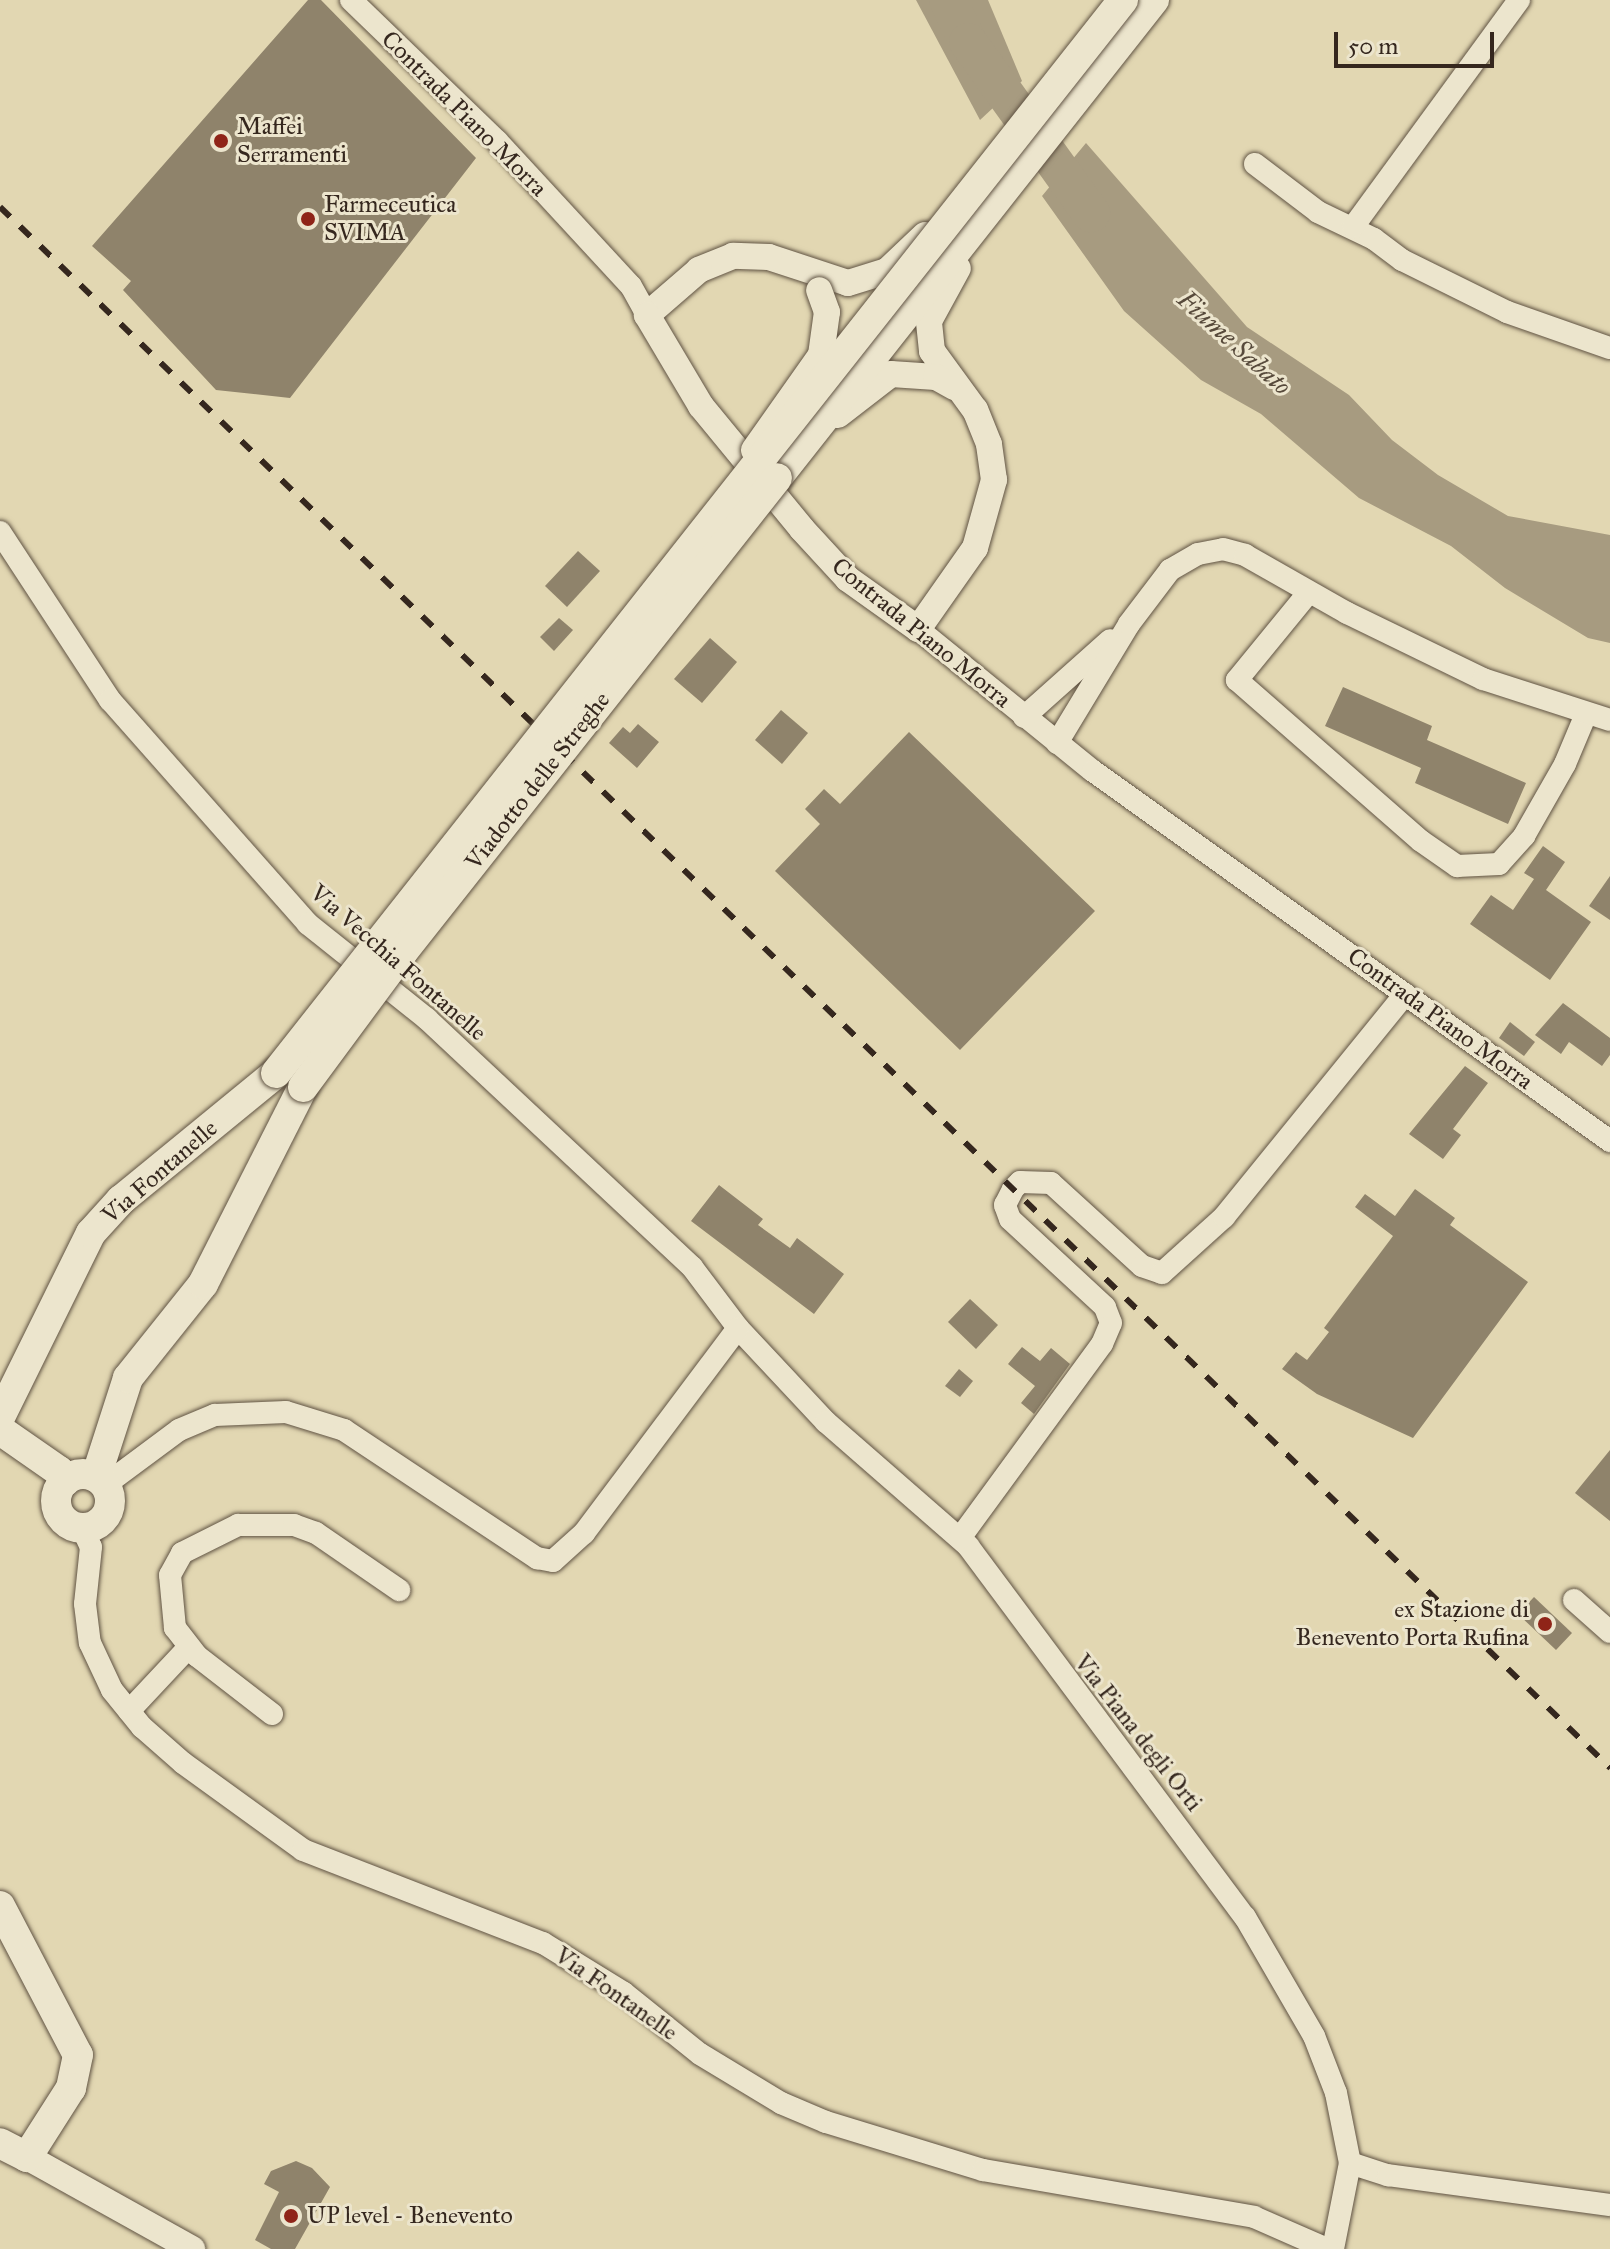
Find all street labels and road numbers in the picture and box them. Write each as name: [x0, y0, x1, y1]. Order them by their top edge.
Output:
street label: Contrada Piano Morra: [375, 25, 553, 203]
street label: Contrada Piano Morra: [826, 552, 1016, 714]
street label: Viadotto delle Streghe: [460, 686, 616, 876]
street label: Via Vecchia Fontanelle: [304, 879, 492, 1047]
street label: Contrada Piano Morra: [1342, 942, 1538, 1096]
street label: Via Fontanelle: [96, 1114, 224, 1230]
street label: Via Piana degli Orti: [1068, 1649, 1208, 1817]
street label: Via Fontanelle: [549, 1941, 683, 2047]

